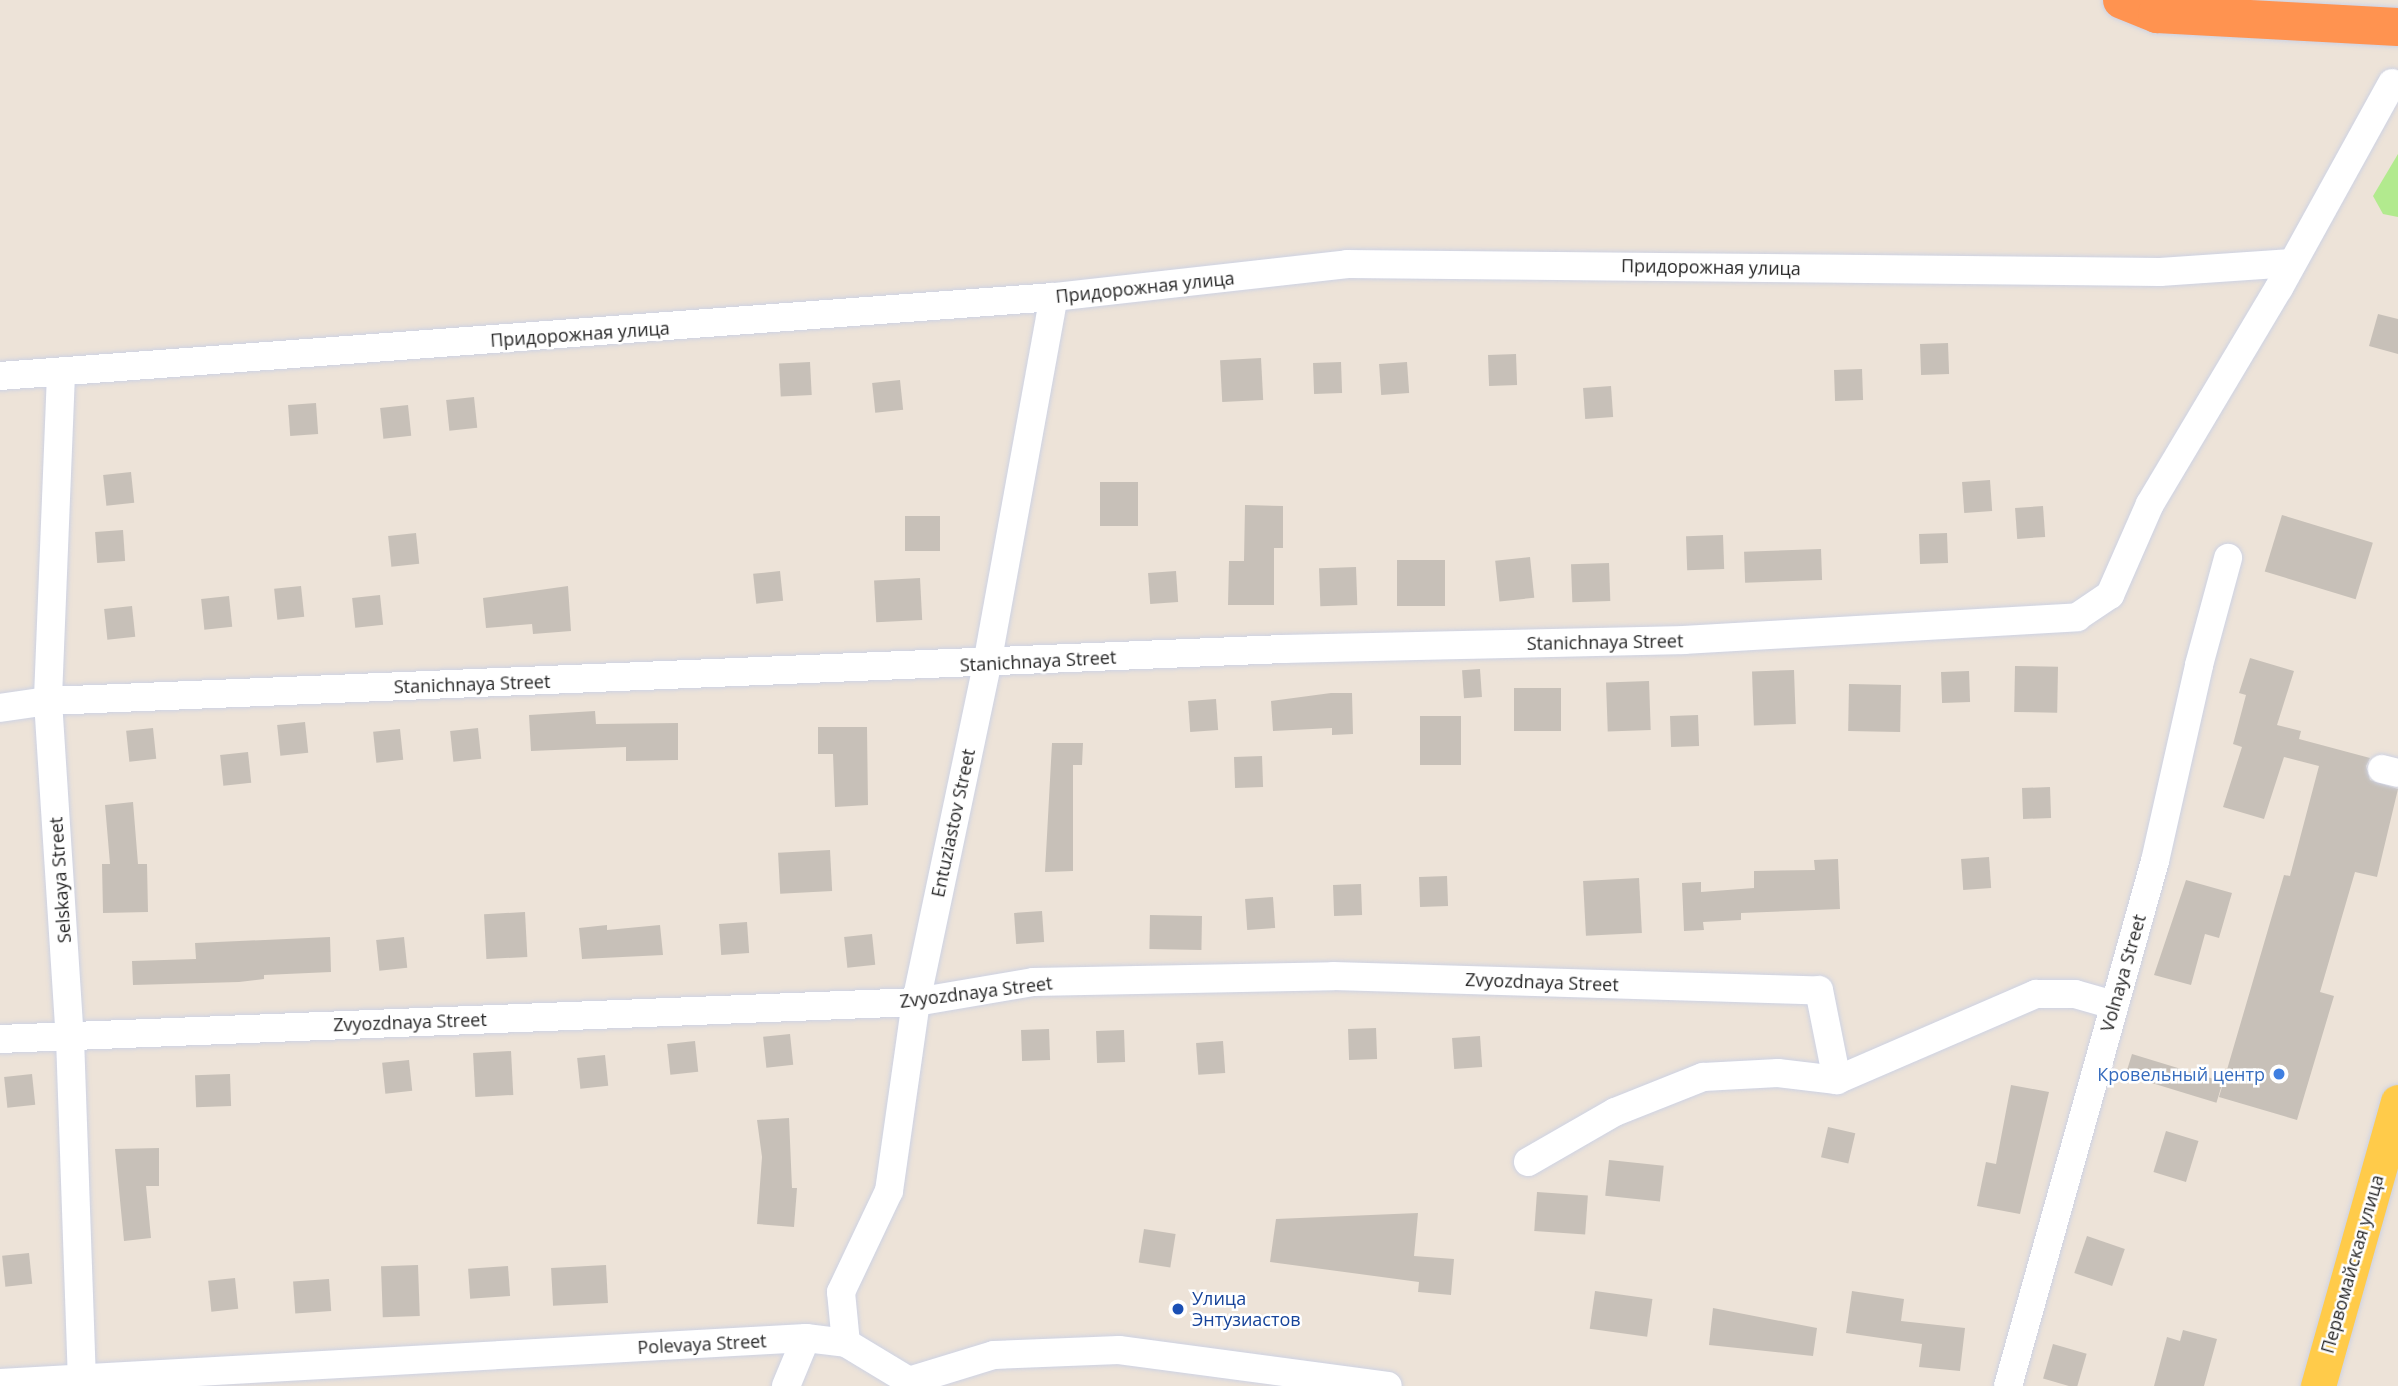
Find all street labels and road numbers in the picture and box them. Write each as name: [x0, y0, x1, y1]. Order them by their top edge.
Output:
street label: Придорожная улица: [1621, 255, 1801, 279]
street label: Придорожная улица: [1054, 267, 1236, 307]
street label: Придорожная улица: [490, 317, 670, 351]
street label: Stanichnaya Street: [1527, 630, 1683, 654]
street label: Stanichnaya Street: [959, 646, 1117, 676]
street label: Stanichnaya Street: [393, 670, 551, 698]
street label: Entuziastov Street: [927, 747, 979, 899]
street label: Selskaya Street: [45, 816, 75, 944]
street label: Volnaya Street: [2096, 912, 2150, 1034]
street label: Zvyozdnaya Street: [1465, 969, 1619, 995]
street label: Zvyozdnaya Street: [898, 972, 1054, 1012]
street label: Zvyozdnaya Street: [333, 1009, 487, 1035]
street label: Первомайская улица: [2316, 1172, 2388, 1356]
street label: Polevaya Street: [637, 1330, 767, 1358]

